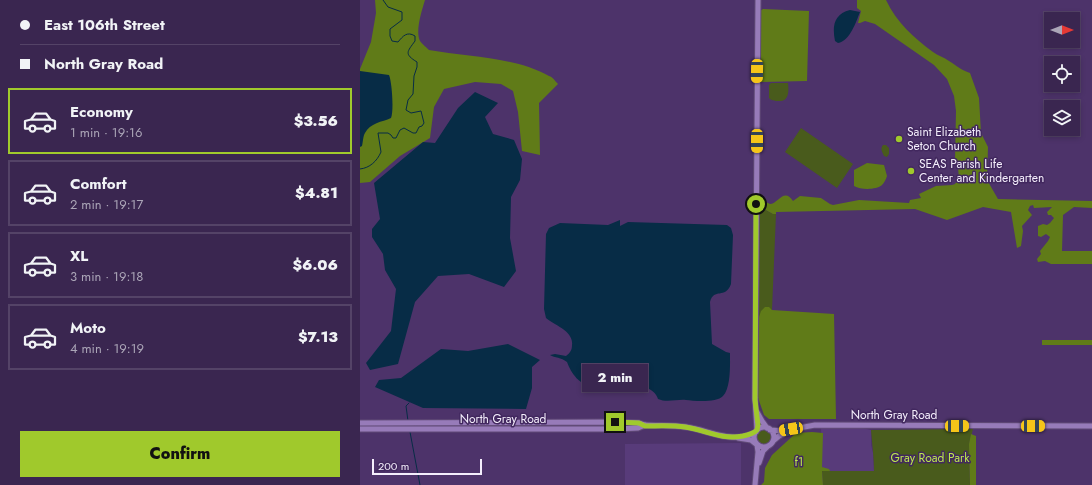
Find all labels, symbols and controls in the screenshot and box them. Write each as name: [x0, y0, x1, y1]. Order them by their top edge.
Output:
north arrow: [1044, 12, 1080, 48]
map controls: [1044, 12, 1080, 136]
text: East 106th Street: [44, 14, 165, 36]
text: North Gray Road: [44, 53, 163, 75]
button: locate: [1044, 56, 1080, 92]
car: [751, 59, 763, 83]
button: layers: [1044, 100, 1080, 136]
text: Economy: [70, 101, 133, 123]
icon: car: [22, 103, 58, 139]
text: $3.56: [294, 110, 338, 132]
text: 1 min · 19:16: [70, 123, 142, 142]
place label: Saint Elizabeth Seton Church: [907, 123, 981, 155]
car: [751, 129, 763, 153]
marker: Saint Elizabeth Seton Church: [894, 134, 904, 144]
place label: SEAS Parish Life Center and Kindergarten: [919, 155, 1044, 187]
marker: SEAS Parish Life Center and Kindergarten: [906, 166, 916, 176]
text: Comfort: [70, 173, 127, 195]
icon: car: [22, 175, 58, 211]
text: $4.81: [295, 182, 338, 204]
text: 2 min · 19:17: [70, 195, 143, 214]
route start: [747, 195, 765, 213]
text: XL: [70, 245, 88, 267]
icon: car: [22, 247, 58, 283]
text: $6.06: [292, 254, 338, 276]
text: 3 min · 19:18: [70, 267, 143, 286]
text: Moto: [70, 317, 106, 339]
icon: car: [22, 319, 58, 355]
text: $7.13: [298, 326, 338, 348]
text: 4 min · 19:19: [70, 339, 144, 358]
callout: 2 min: [582, 364, 648, 392]
text: 2 min: [598, 368, 632, 387]
street label: North Gray Road: [851, 406, 937, 424]
street label: North Gray Road: [460, 410, 546, 428]
route end: [606, 413, 624, 431]
car: [945, 420, 969, 432]
car: [1021, 420, 1045, 432]
car: [778, 421, 804, 437]
button: Confirm: [20, 431, 340, 477]
park label: Gray Road Park: [891, 449, 970, 467]
park label: f1: [795, 453, 803, 471]
scale bar: [372, 457, 482, 476]
text: 200 m: [378, 458, 409, 474]

